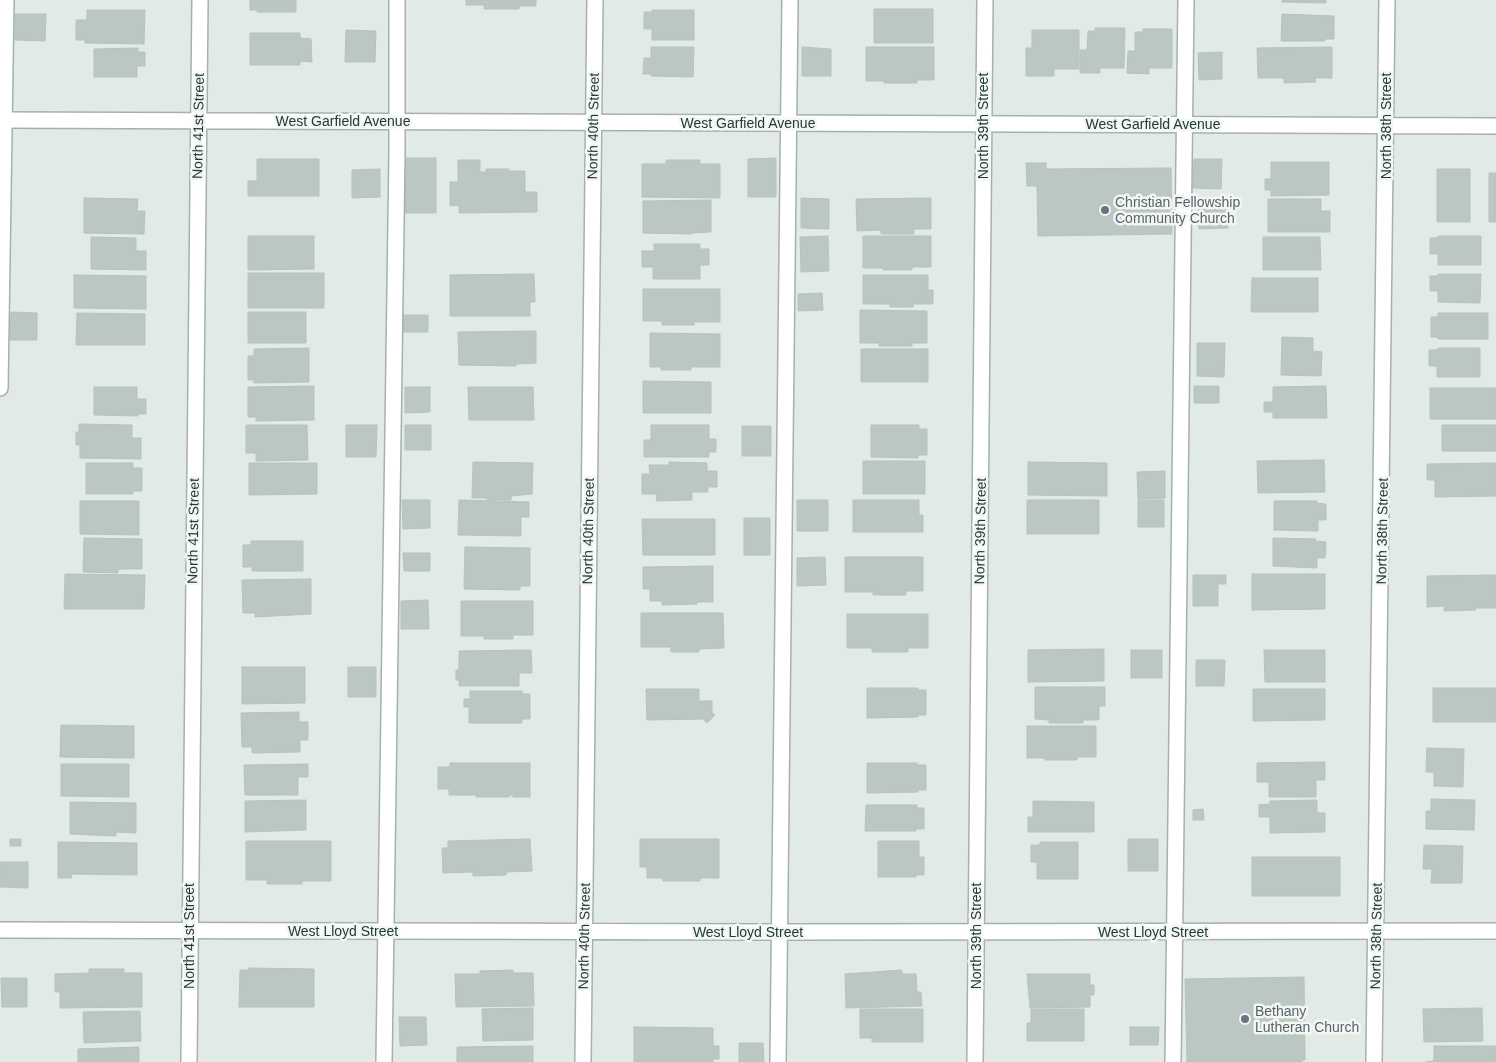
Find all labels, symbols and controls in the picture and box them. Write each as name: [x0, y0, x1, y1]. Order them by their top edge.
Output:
street label: North 40th Street: [584, 72, 602, 179]
street label: North 41st Street: [189, 73, 207, 179]
street label: North 39th Street: [975, 73, 991, 179]
street label: North 38th Street: [1378, 73, 1394, 179]
street label: West Garfield Avenue: [276, 113, 411, 129]
street label: West Garfield Avenue: [681, 115, 816, 131]
street label: West Garfield Avenue: [1086, 116, 1221, 132]
place label: Christian Fellowship Community Church: [1115, 194, 1240, 226]
marker: Christian Fellowship Community Church: [1099, 204, 1111, 216]
street label: North 40th Street: [579, 477, 597, 584]
street label: North 39th Street: [971, 477, 989, 584]
street label: North 38th Street: [1373, 477, 1391, 584]
street label: North 41st Street: [184, 478, 202, 584]
street label: North 40th Street: [575, 882, 593, 989]
street label: North 38th Street: [1367, 882, 1385, 989]
street label: North 41st Street: [181, 883, 197, 989]
street label: North 39th Street: [968, 883, 984, 989]
street label: West Lloyd Street: [288, 923, 398, 939]
street label: West Lloyd Street: [693, 924, 803, 940]
street label: West Lloyd Street: [1098, 924, 1208, 940]
place label: Bethany Lutheran Church: [1255, 1003, 1359, 1035]
marker: Bethany Lutheran Church: [1239, 1013, 1251, 1025]

